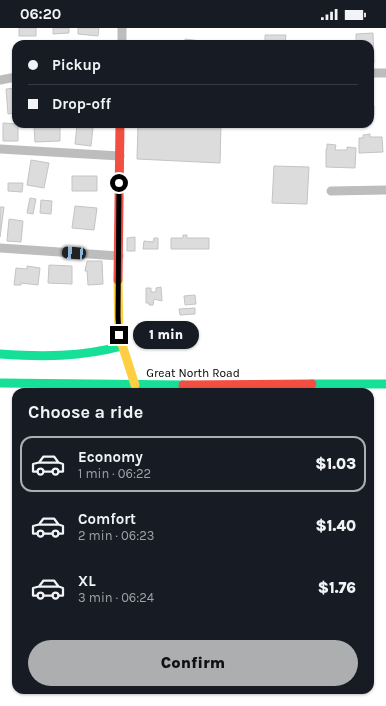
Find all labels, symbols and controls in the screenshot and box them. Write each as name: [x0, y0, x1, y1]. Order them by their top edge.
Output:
text: 06:20: [20, 5, 61, 23]
text: Pickup: [52, 56, 101, 74]
text: Drop-off: [52, 95, 111, 113]
route start: [110, 174, 128, 192]
car: [62, 246, 86, 260]
callout: 1 min: [133, 321, 199, 349]
route end: [110, 326, 128, 344]
text: 1 min: [149, 327, 183, 342]
street label: Great North Road: [146, 366, 240, 380]
text: Choose a ride: [28, 401, 143, 423]
icon: car: [30, 446, 66, 482]
text: Economy: [78, 448, 143, 466]
text: $1.03: [315, 455, 356, 473]
text: 1 min · 06:22: [78, 466, 151, 481]
icon: car: [30, 508, 66, 544]
text: Comfort: [78, 510, 136, 528]
text: $1.40: [316, 517, 356, 535]
text: 2 min · 06:23: [78, 528, 154, 543]
icon: car: [30, 570, 66, 606]
text: XL: [78, 572, 96, 590]
text: $1.76: [318, 579, 356, 597]
text: 3 min · 06:24: [78, 590, 154, 605]
button: Confirm: [28, 640, 358, 686]

